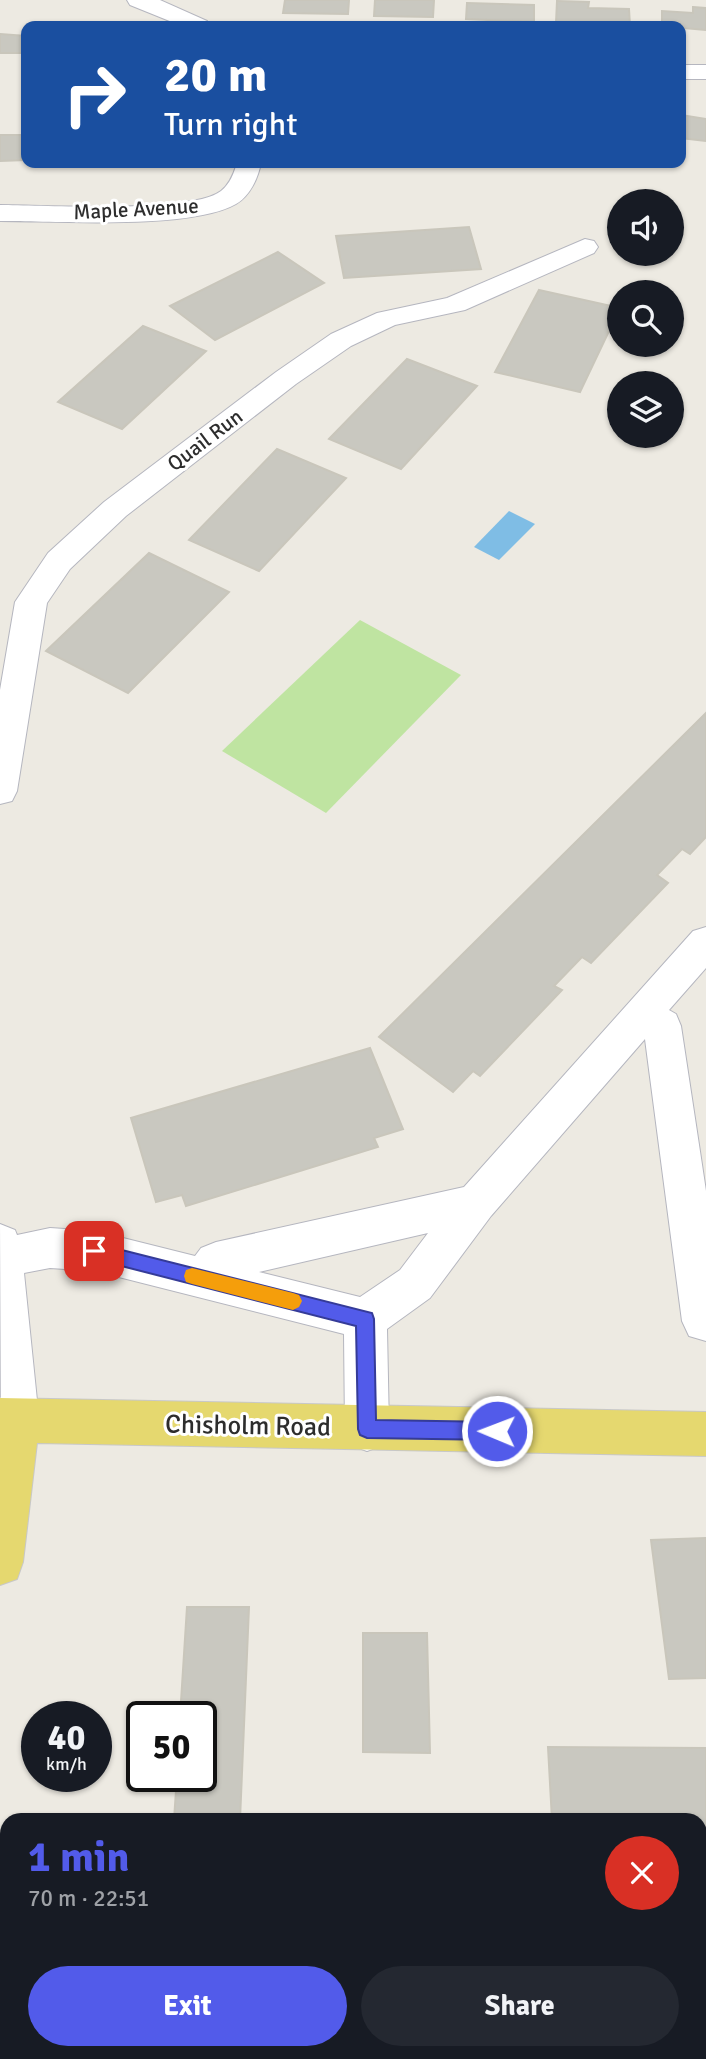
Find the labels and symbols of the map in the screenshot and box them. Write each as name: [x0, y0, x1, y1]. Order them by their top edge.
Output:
street label: Maple Avenue: [73, 193, 199, 225]
street label: Quail Run: [162, 403, 248, 477]
pin: [64, 1221, 124, 1281]
position arrow: [460, 1394, 534, 1468]
street label: Chisholm Road: [165, 1409, 331, 1443]
speed limit sign: 50: [126, 1701, 217, 1792]

